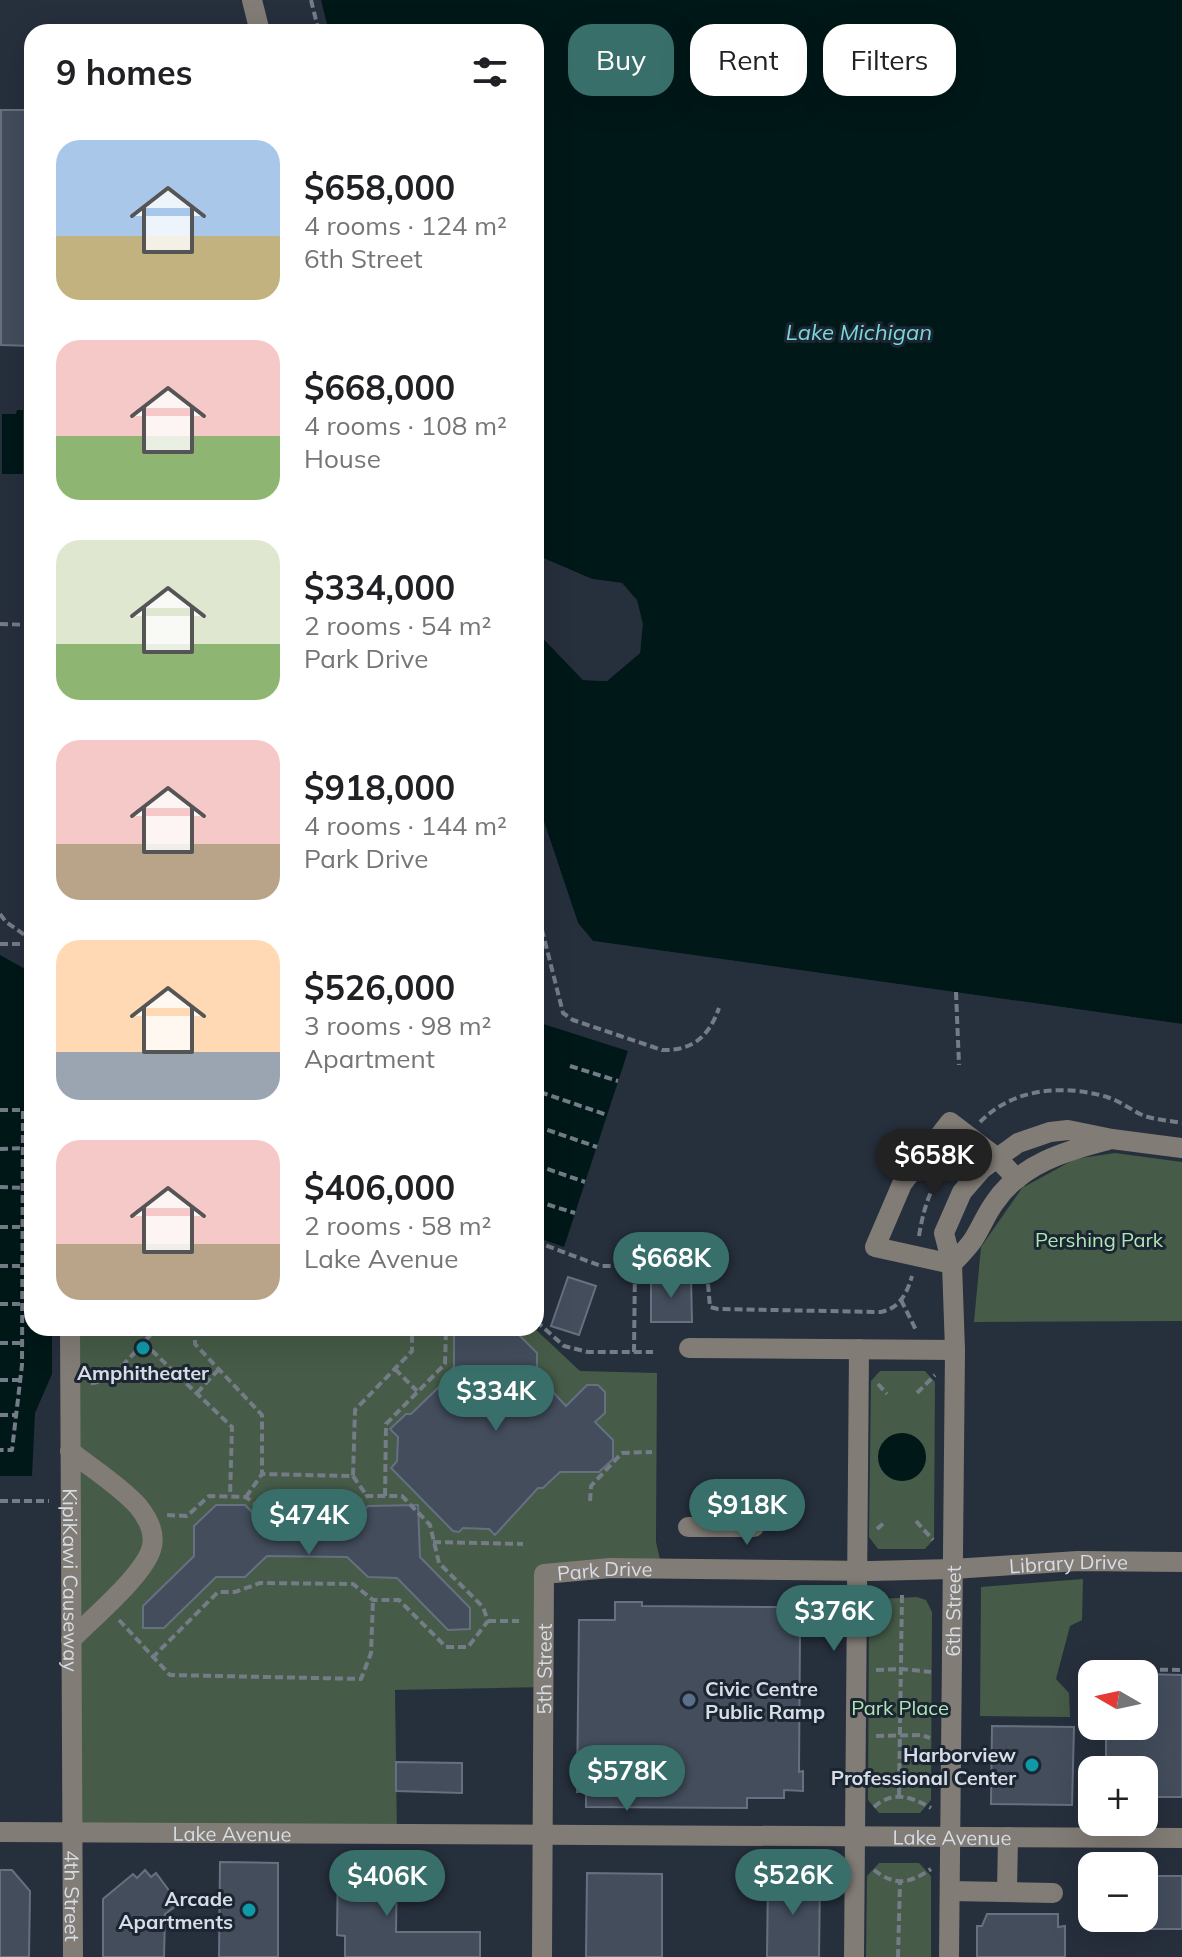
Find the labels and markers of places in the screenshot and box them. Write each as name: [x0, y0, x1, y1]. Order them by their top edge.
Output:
pin: $658K: [878, 1129, 990, 1197]
pin: $668K: [615, 1232, 727, 1300]
marker: Amphitheater: [134, 1339, 152, 1357]
place label: Amphitheater: [77, 1360, 209, 1385]
pin: $334K: [440, 1365, 552, 1433]
pin: $918K: [691, 1479, 803, 1547]
pin: $474K: [253, 1489, 365, 1557]
pin: $376K: [778, 1585, 890, 1653]
place label: Civic Centre Public Ramp: [705, 1676, 825, 1724]
marker: Civic Centre Public Ramp: [680, 1691, 698, 1709]
place label: Harborview Professional Center: [831, 1742, 1016, 1790]
pin: $578K: [571, 1745, 683, 1813]
marker: Harborview Professional Center: [1023, 1756, 1041, 1774]
pin: $526K: [737, 1849, 849, 1917]
pin: $406K: [331, 1850, 443, 1918]
place label: Arcade Apartments: [119, 1886, 233, 1934]
marker: Arcade Apartments: [240, 1901, 258, 1919]

